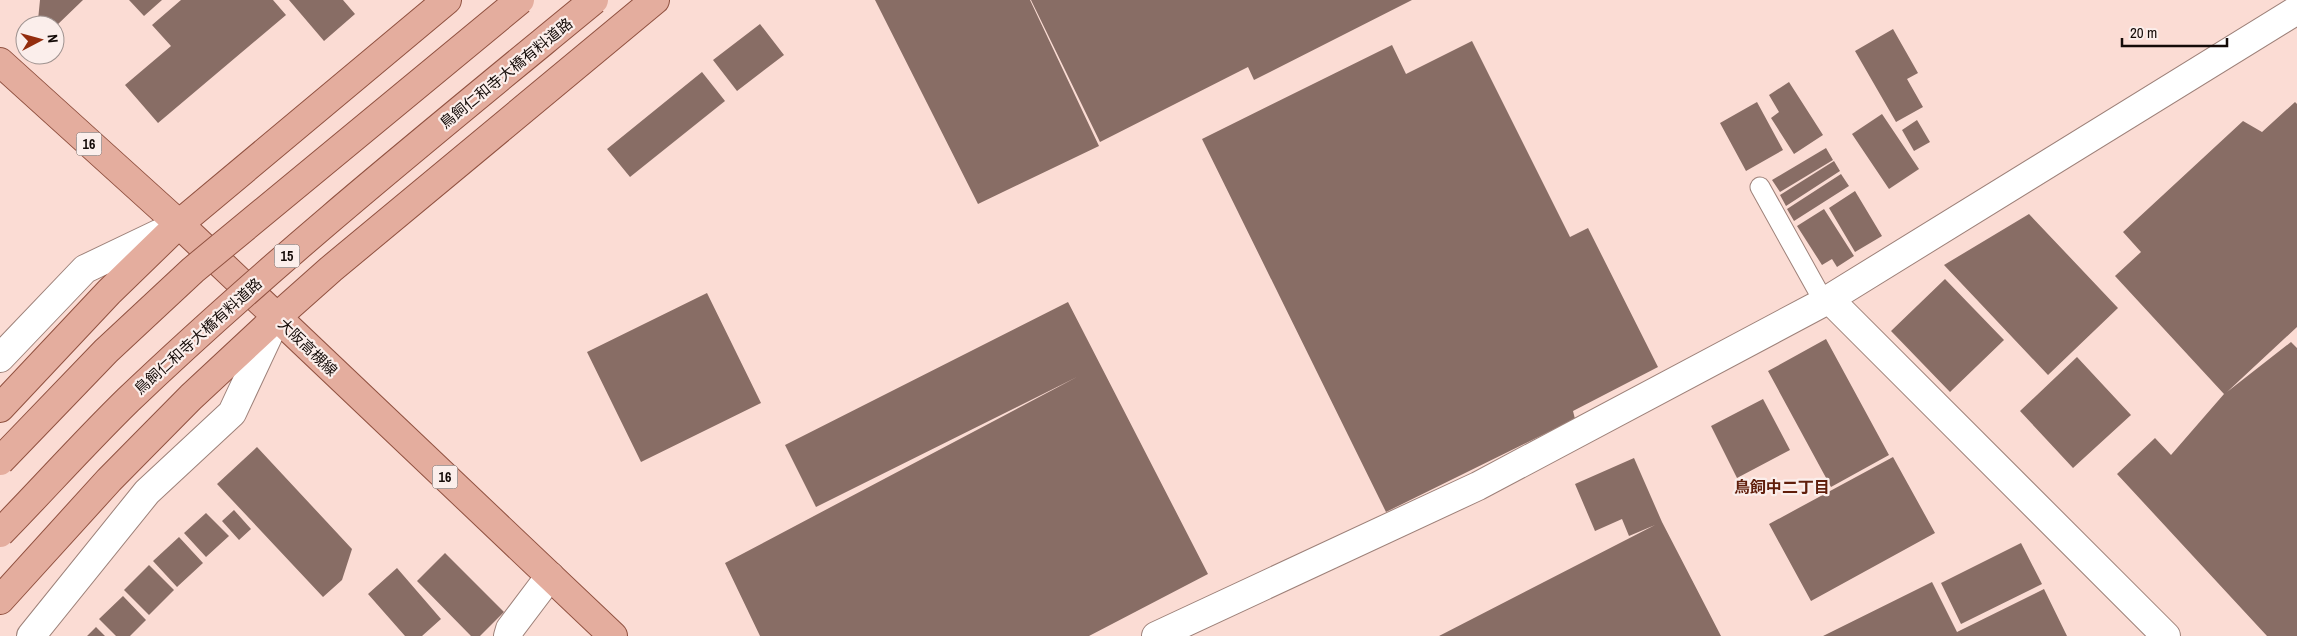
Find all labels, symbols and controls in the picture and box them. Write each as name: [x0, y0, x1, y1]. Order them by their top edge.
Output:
street label: 鳥飼仁和寺大橋有料道路: [435, 13, 577, 133]
north arrow: [15, 15, 65, 65]
scale bar: [2122, 15, 2227, 47]
text: 20 m: [2130, 22, 2157, 43]
text: N: [44, 34, 62, 44]
road number: 16: [76, 132, 102, 156]
road number: 15: [274, 245, 300, 268]
street label: 鳥飼仁和寺大橋有料道路: [130, 273, 266, 399]
street label: 大阪高槻線: [274, 313, 342, 381]
road number: 16: [432, 466, 458, 488]
district label: 鳥飼中二丁目: [1734, 476, 1830, 498]

